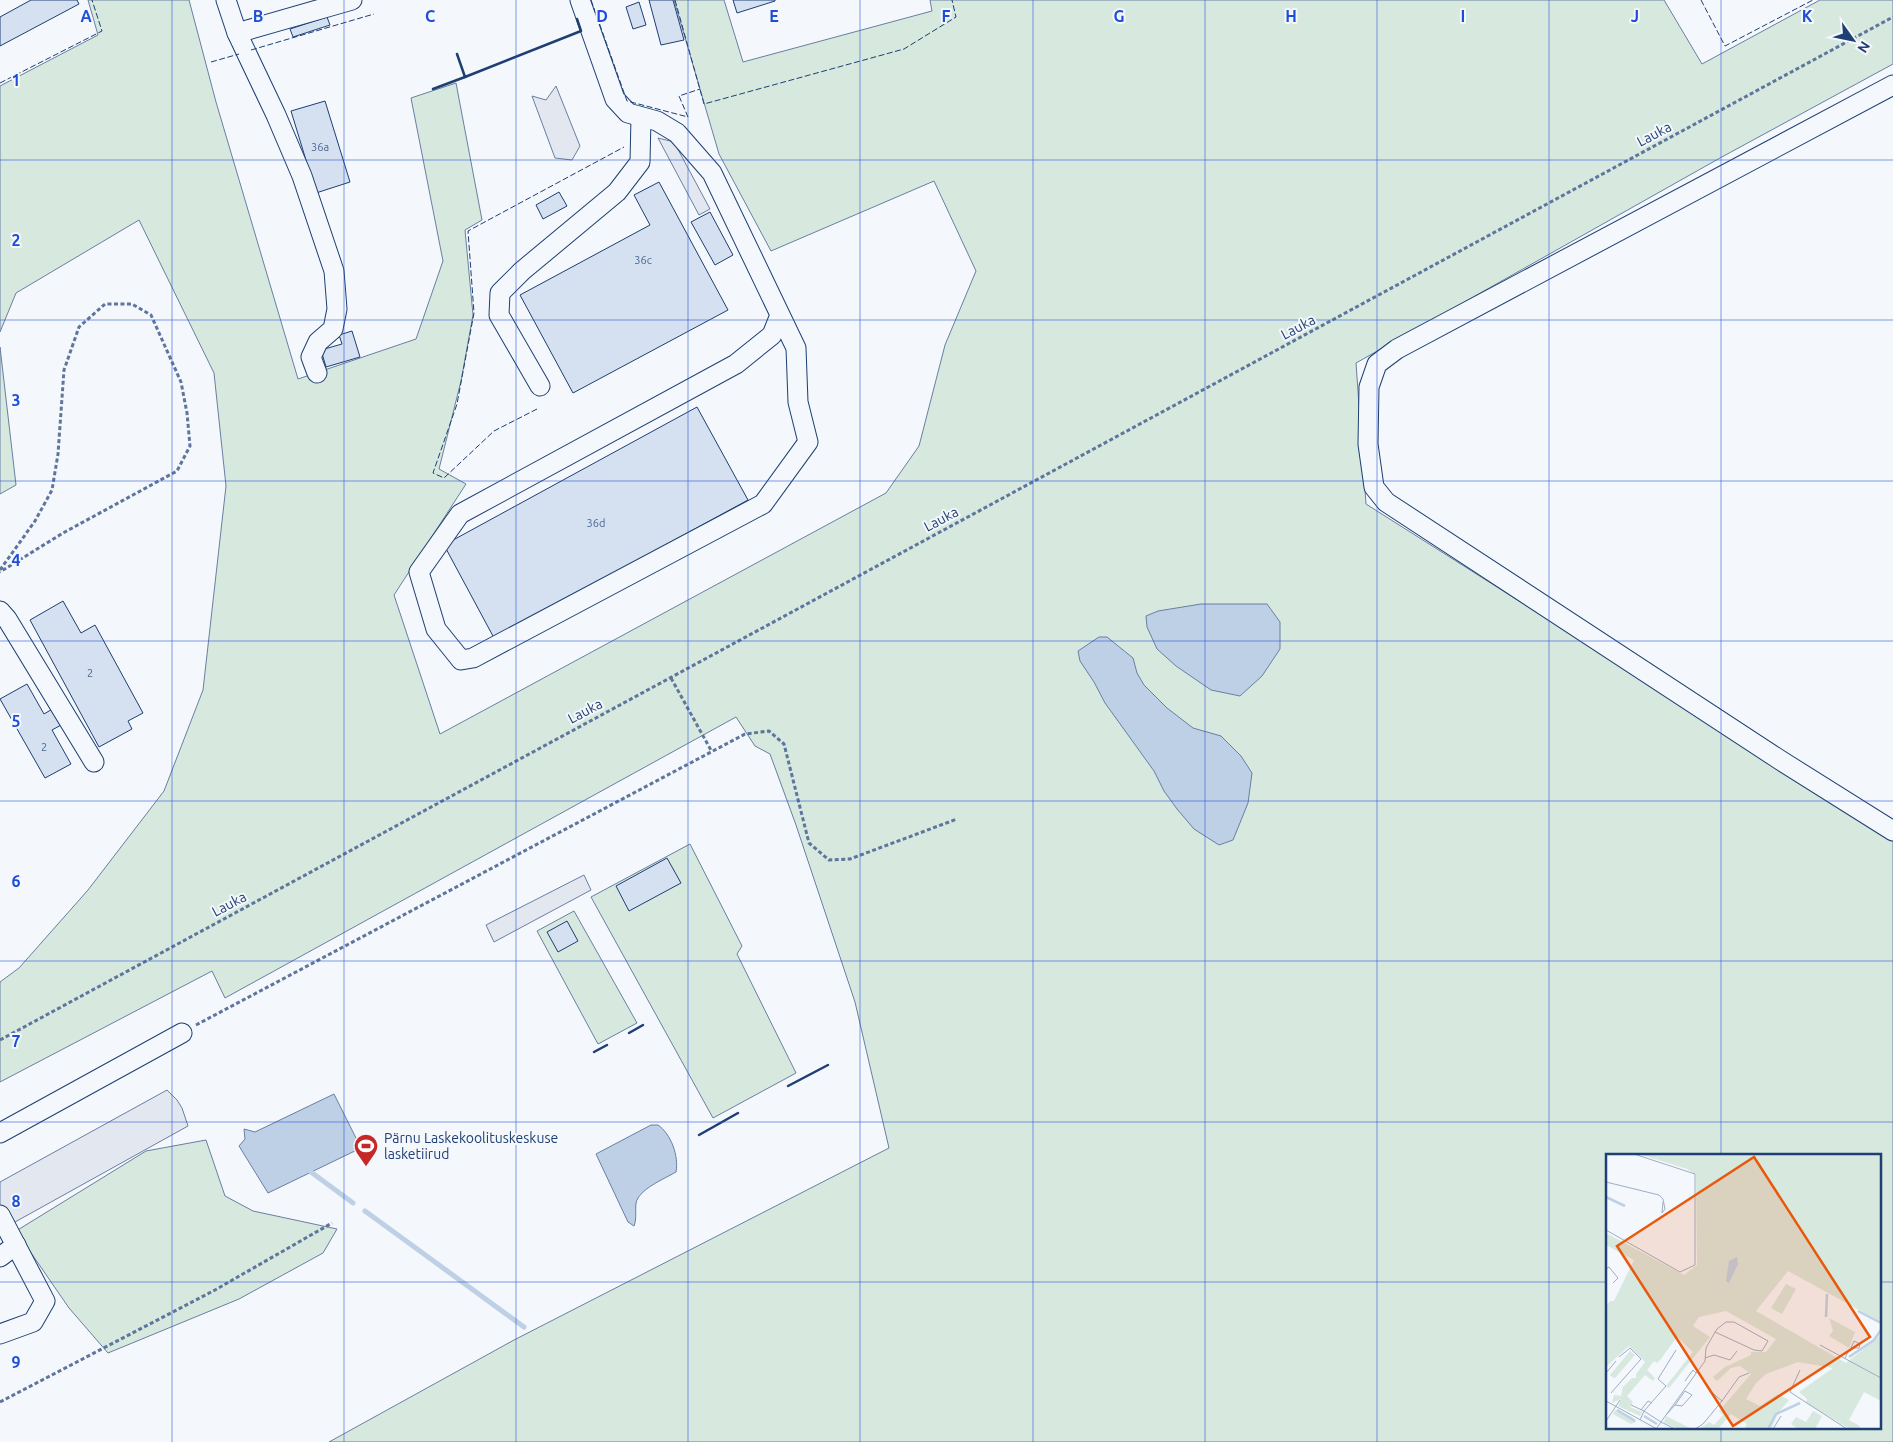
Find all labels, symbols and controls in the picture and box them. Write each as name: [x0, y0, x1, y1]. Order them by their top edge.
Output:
text: A: [80, 7, 92, 25]
text: B: [253, 7, 263, 25]
text: C: [425, 7, 435, 25]
text: D: [596, 7, 608, 25]
text: E: [769, 7, 779, 25]
text: F: [942, 7, 951, 25]
text: G: [1113, 7, 1125, 25]
text: H: [1285, 7, 1297, 25]
text: I: [1461, 7, 1465, 25]
text: J: [1631, 7, 1639, 25]
text: K: [1802, 7, 1813, 25]
north arrow: [1828, 15, 1878, 65]
text: N: [1854, 38, 1873, 56]
text: 1: [11, 71, 21, 89]
street label: Lauka: [1634, 118, 1674, 150]
house number: 36a: [311, 141, 329, 153]
text: 2: [11, 231, 21, 249]
house number: 36c: [634, 254, 652, 266]
street label: Lauka: [1278, 311, 1318, 343]
text: 3: [11, 391, 21, 409]
street label: Lauka: [921, 503, 961, 535]
house number: 36d: [587, 517, 605, 529]
text: 4: [11, 551, 21, 569]
house number: 2: [87, 667, 93, 679]
street label: Lauka: [565, 695, 605, 727]
text: 5: [11, 712, 21, 730]
house number: 2: [41, 741, 47, 753]
text: 6: [11, 872, 21, 890]
street label: Lauka: [209, 888, 249, 920]
text: 7: [11, 1032, 21, 1050]
place label: Pärnu Laskekoolituskeskuse lasketiirud: [384, 1130, 558, 1162]
sports icon: Pärnu Laskekoolituskeskuse lasketiirud: [353, 1133, 379, 1167]
inset map: [1606, 1154, 1880, 1430]
text: 8: [11, 1192, 21, 1210]
text: 9: [11, 1353, 21, 1371]

